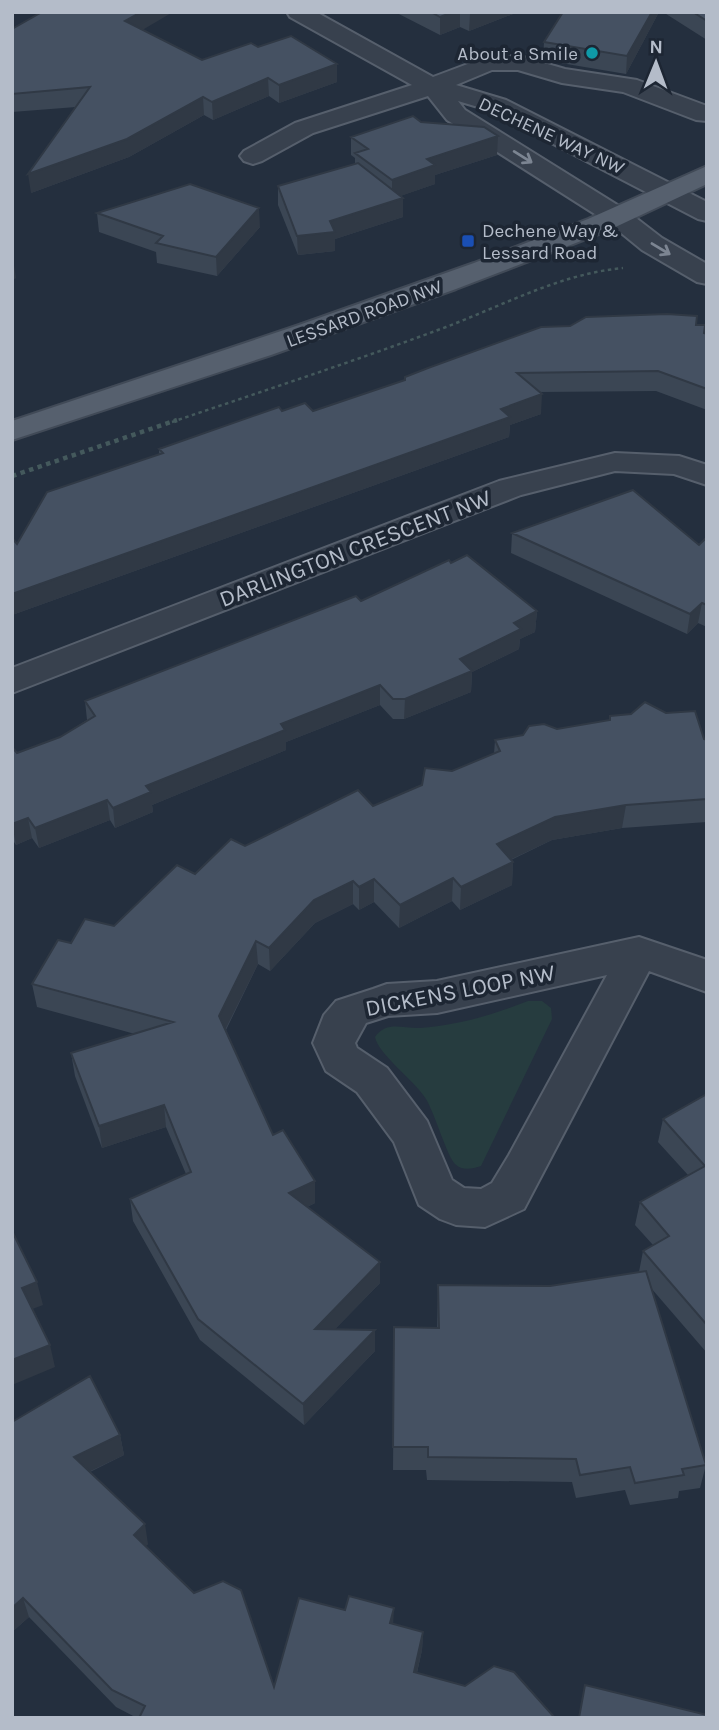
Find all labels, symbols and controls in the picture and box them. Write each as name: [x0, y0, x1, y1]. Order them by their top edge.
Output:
north arrow: [621, 28, 691, 98]
text: N: [649, 36, 663, 58]
place label: About a Smile: [457, 43, 578, 65]
marker: About a Smile: [584, 45, 600, 61]
street label: DECHENE WAY NW: [475, 93, 628, 179]
one-way arrow: [513, 151, 533, 165]
place label: Dechene Way & Lessard Road: [482, 220, 619, 264]
marker: Dechene Way & Lessard Road: [460, 233, 476, 249]
one-way arrow: [650, 242, 670, 256]
street label: LESSARD ROAD NW: [284, 276, 445, 352]
street label: DARLINGTON CRESCENT NW: [216, 484, 495, 613]
street label: DICKENS LOOP NW: [363, 959, 558, 1022]

